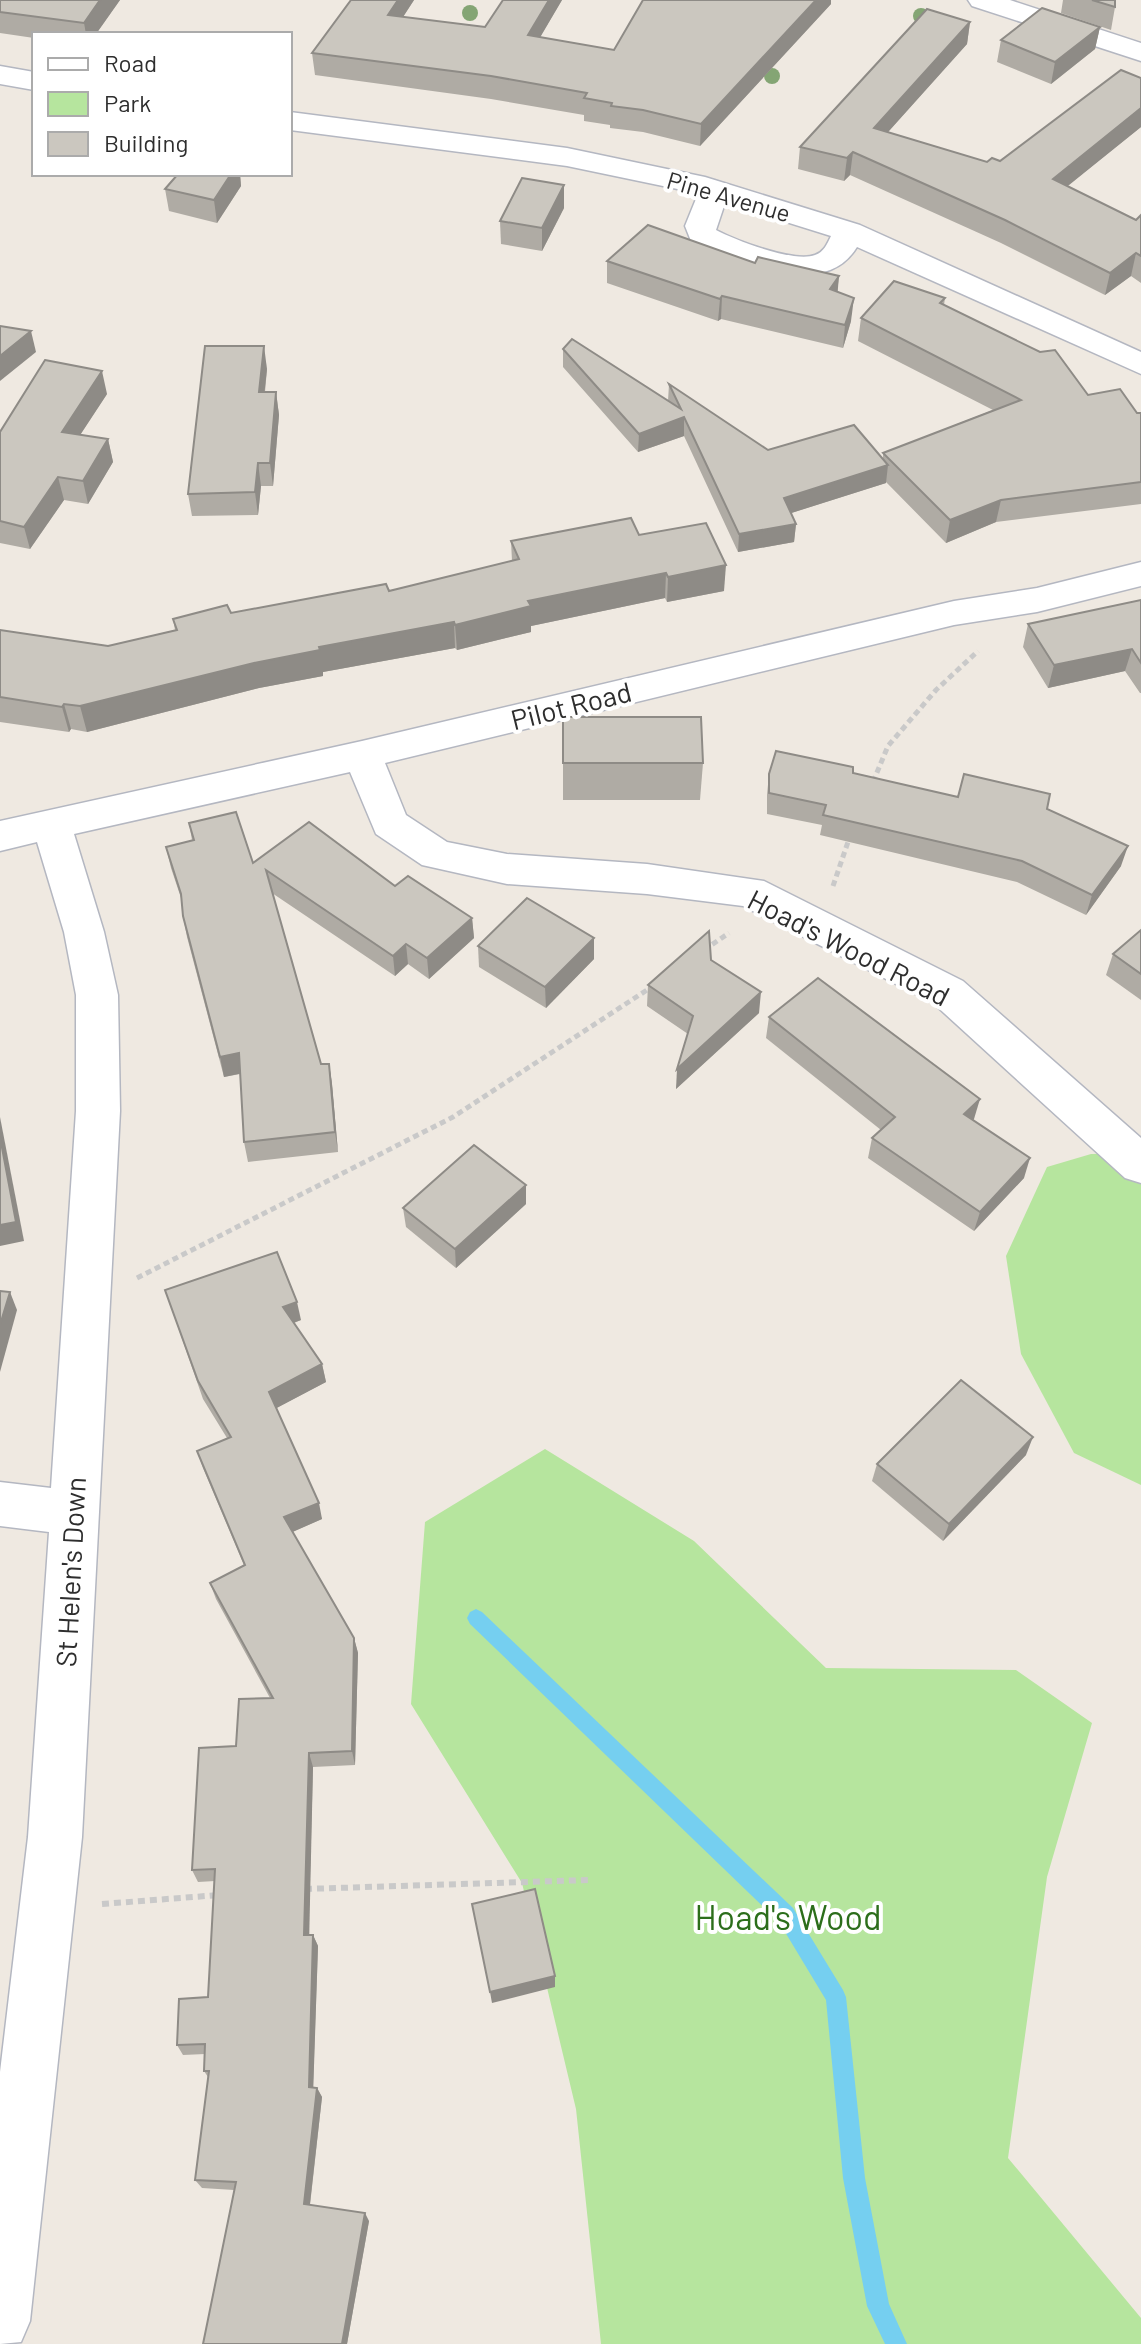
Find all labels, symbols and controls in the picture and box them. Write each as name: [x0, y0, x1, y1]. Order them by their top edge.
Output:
legend: [32, 32, 292, 176]
text: Road: [104, 48, 157, 77]
text: Park: [104, 88, 151, 117]
text: Building: [104, 128, 188, 157]
street label: Pine Avenue: [664, 165, 794, 227]
street label: Pilot Road: [507, 674, 635, 736]
street label: Hoad's Wood Road: [743, 882, 955, 1012]
street label: St Helen's Down: [48, 1476, 92, 1668]
park label: Hoad's Wood: [694, 1896, 882, 1937]

